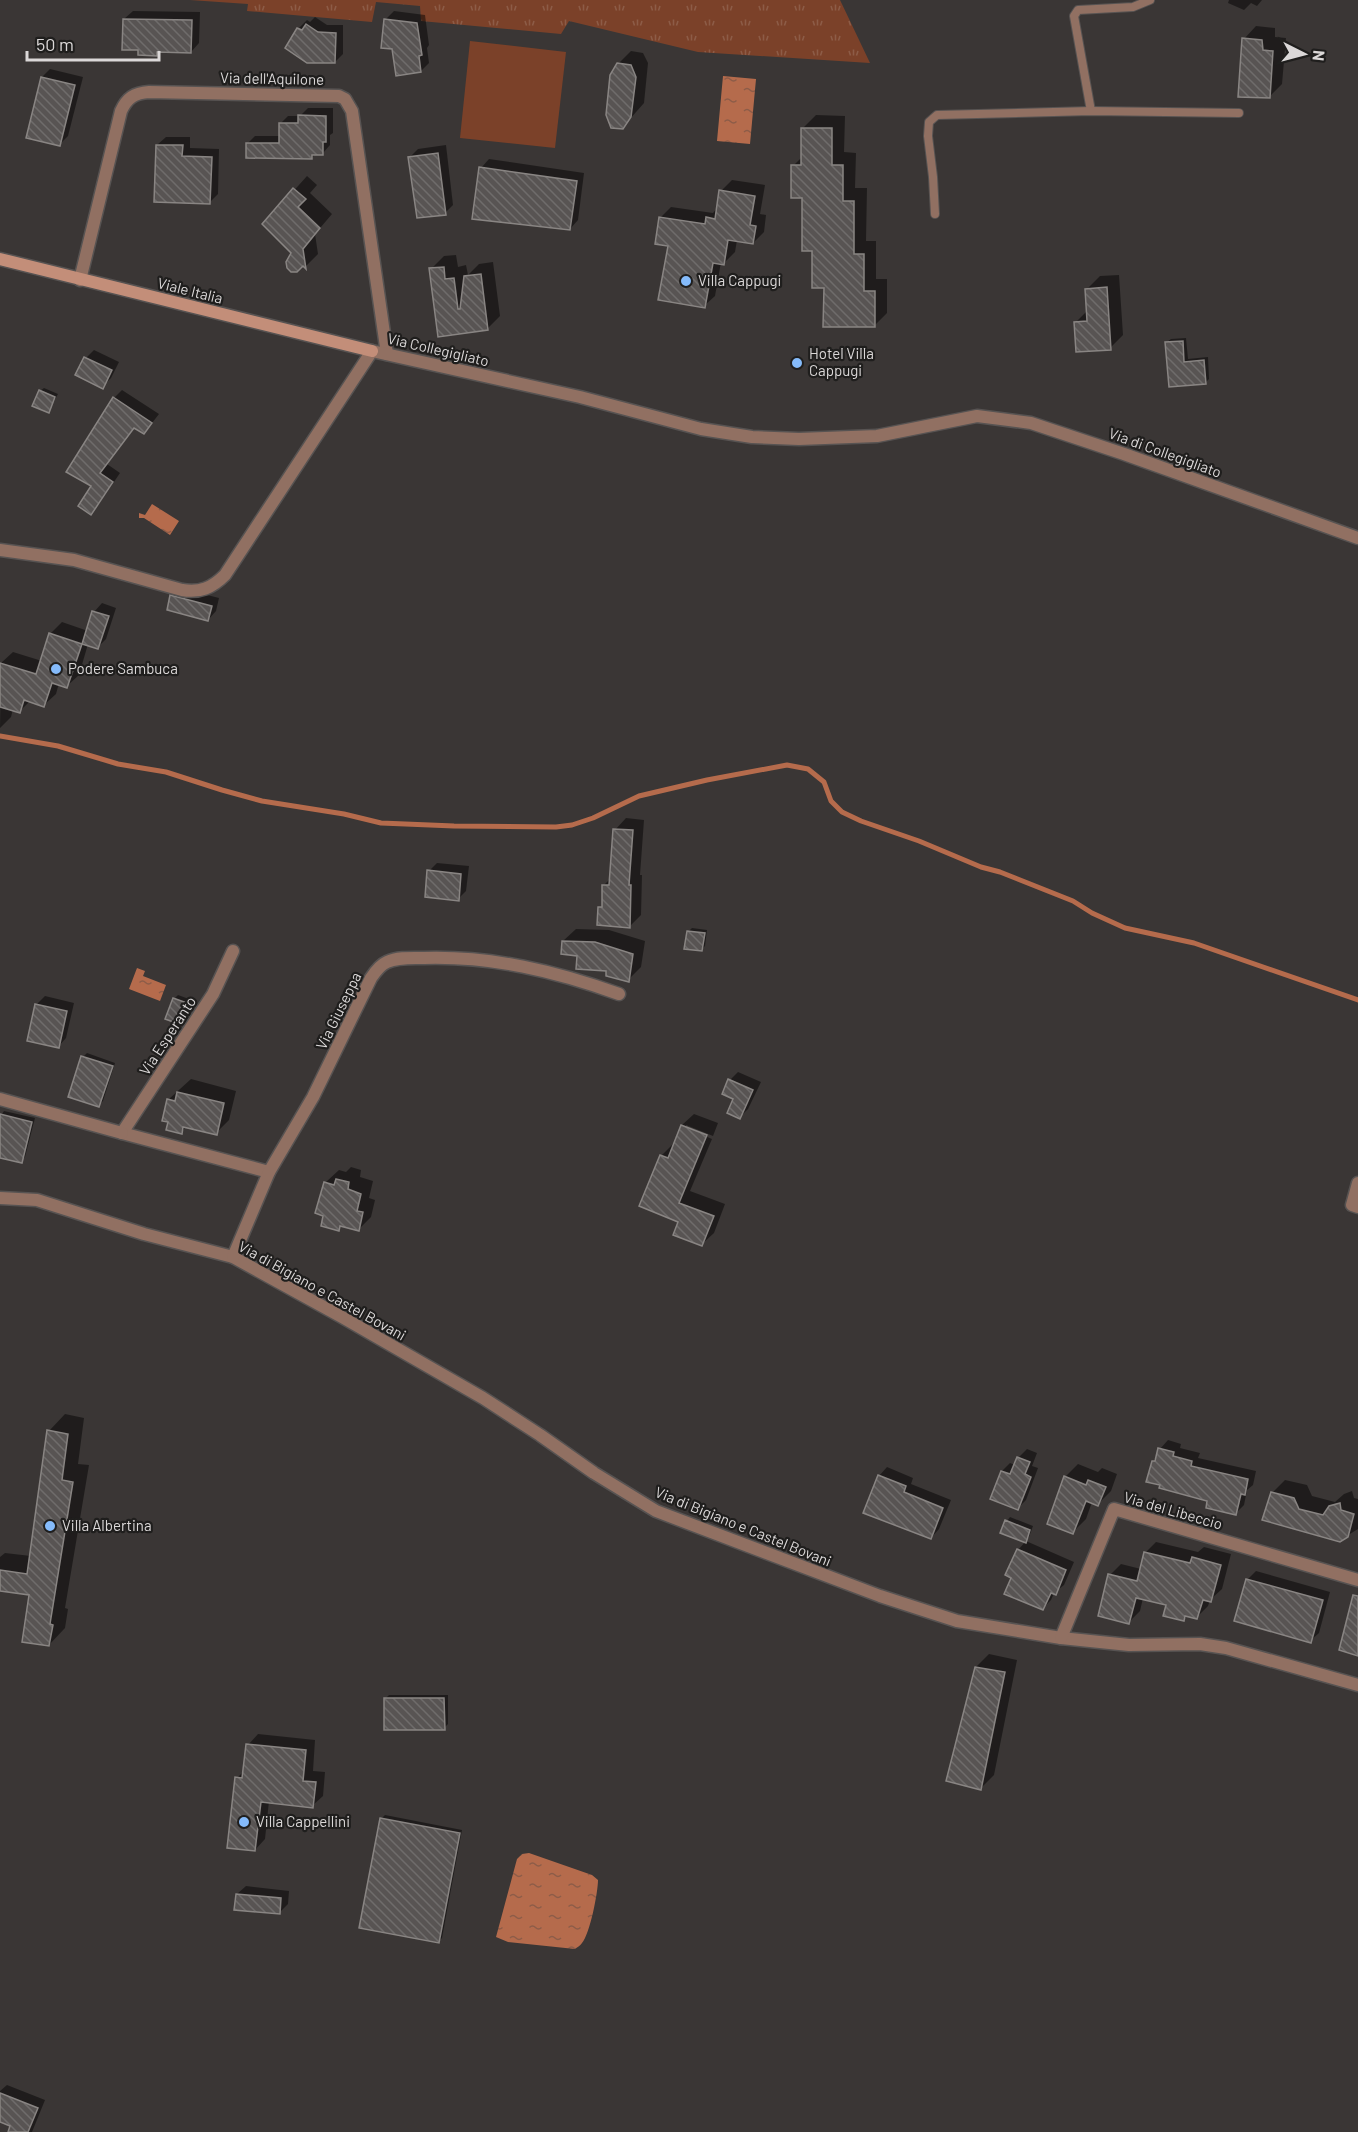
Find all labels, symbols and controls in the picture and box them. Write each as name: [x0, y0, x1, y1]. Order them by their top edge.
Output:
scale bar: [27, 24, 159, 62]
north arrow: [1274, 24, 1334, 84]
text: 50 m: [36, 33, 74, 55]
text: N: [1309, 49, 1329, 62]
street label: Via dell'Aquilone: [220, 68, 324, 88]
place label: Villa Cappugi: [698, 271, 781, 289]
street label: Viale Italia: [156, 273, 225, 307]
marker: Villa Cappugi: [679, 274, 693, 288]
street label: Via Collegigliato: [386, 329, 491, 369]
place label: Hotel Villa Cappugi: [809, 344, 874, 379]
marker: Hotel Villa Cappugi: [790, 356, 804, 370]
street label: Via di Collegigliato: [1107, 423, 1224, 481]
place label: Podere Sambuca: [68, 659, 178, 677]
marker: Podere Sambuca: [49, 662, 63, 676]
street label: Via Giuseppa: [312, 969, 365, 1052]
street label: Via Esperanto: [135, 993, 199, 1078]
street label: Via di Bigiano e Castel Bovani: [236, 1237, 409, 1344]
street label: Via di Bigiano e Castel Bovani: [653, 1482, 834, 1570]
street label: Via del Libeccio: [1122, 1487, 1225, 1533]
place label: Villa Albertina: [62, 1516, 152, 1534]
marker: Villa Albertina: [43, 1519, 57, 1533]
place label: Villa Cappellini: [256, 1812, 350, 1830]
marker: Villa Cappellini: [237, 1815, 251, 1829]

